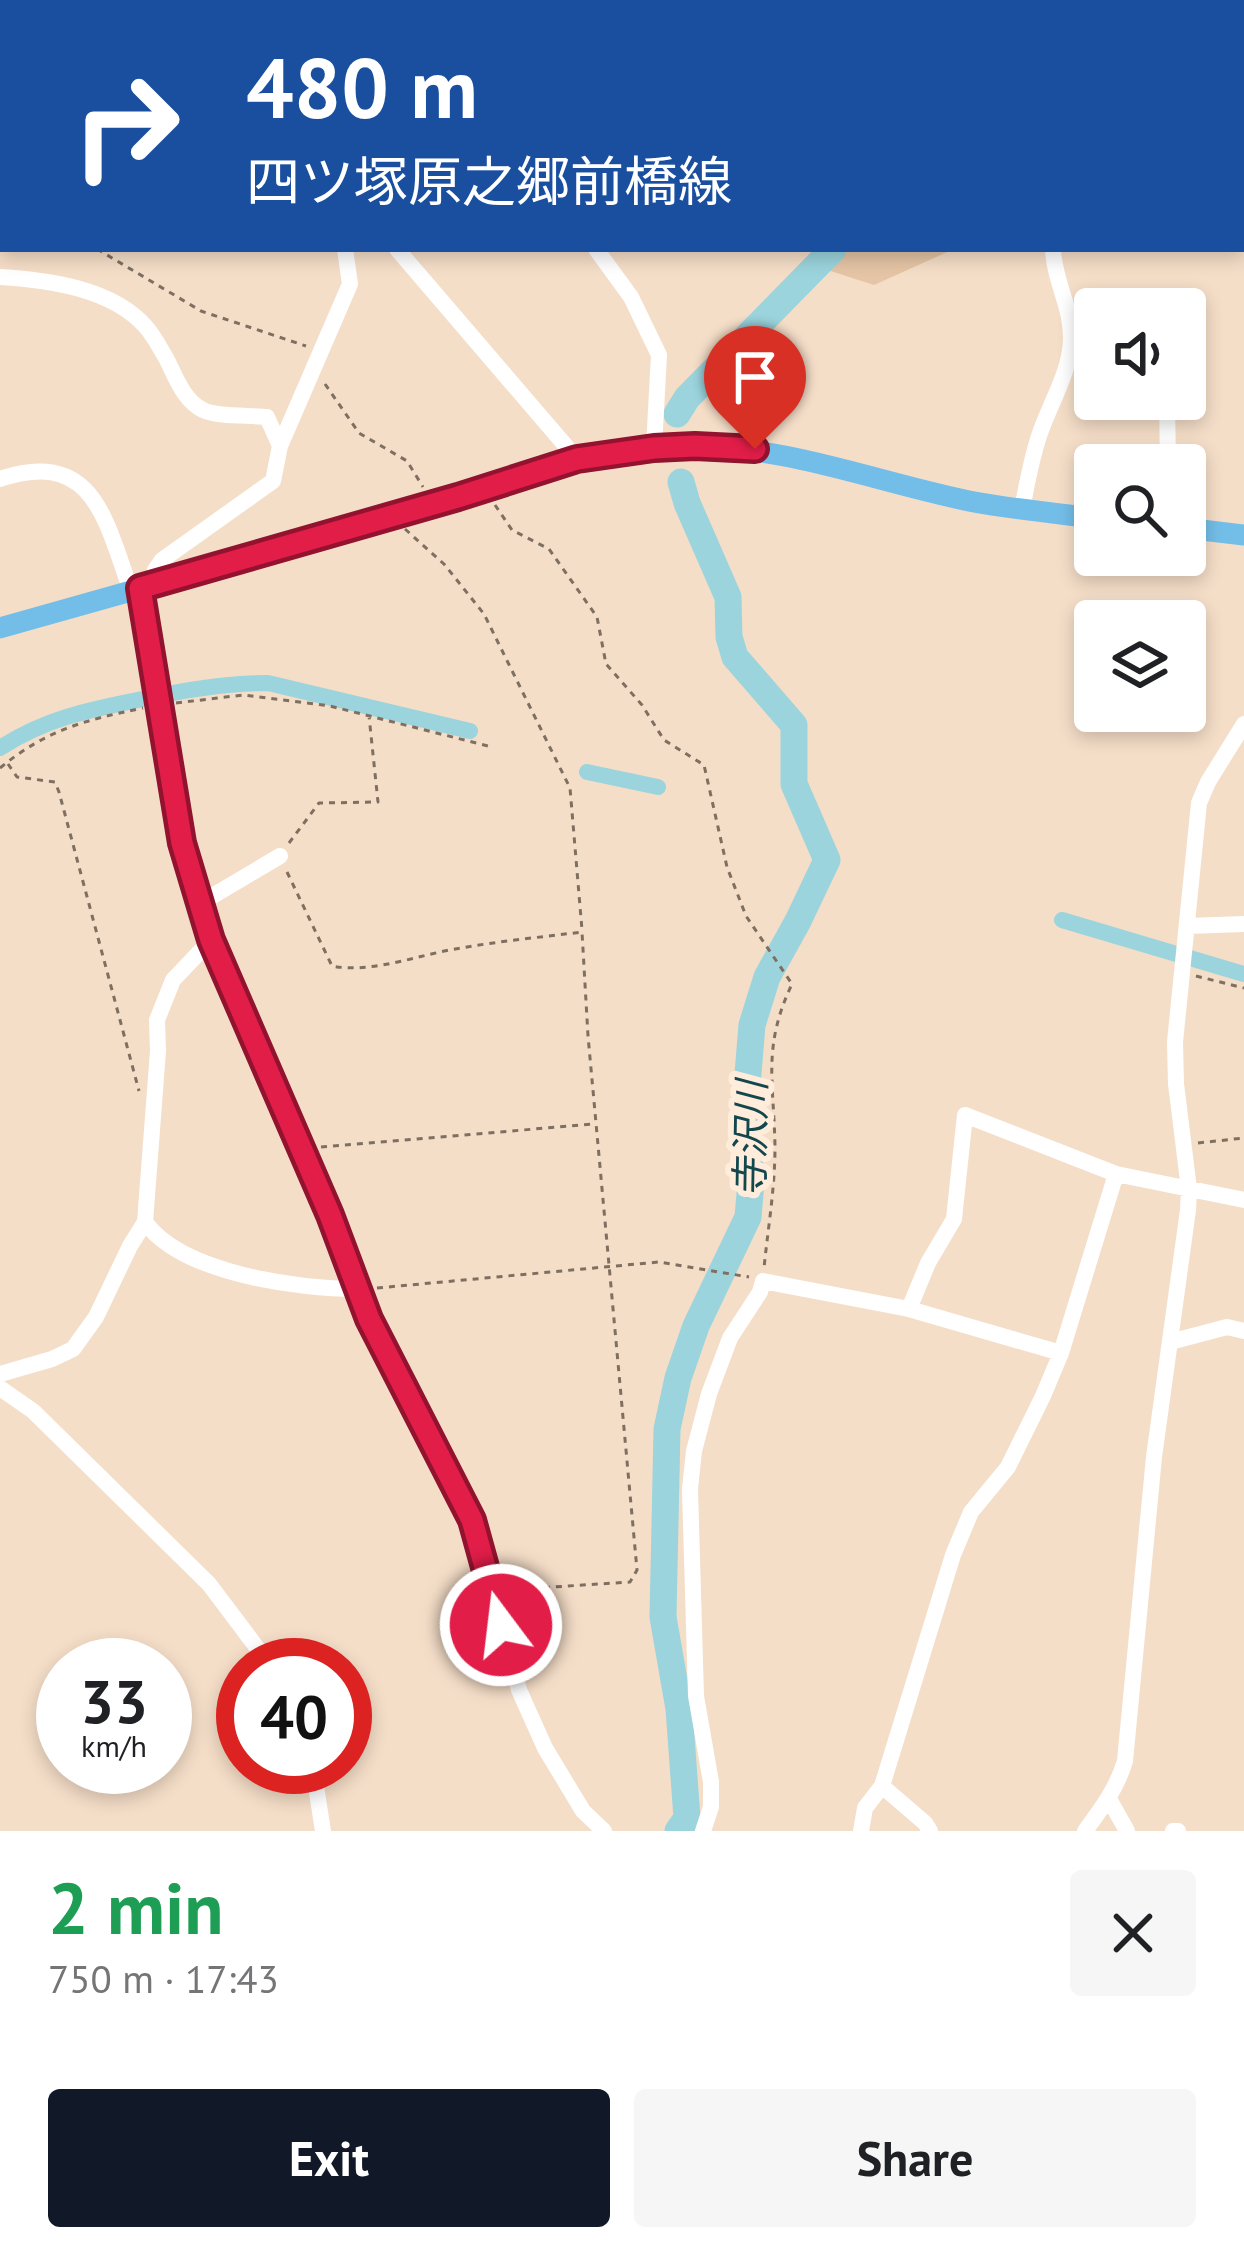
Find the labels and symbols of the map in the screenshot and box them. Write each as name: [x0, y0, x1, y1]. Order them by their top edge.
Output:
pin: [704, 326, 806, 449]
water label: 寺沢川: [723, 1076, 777, 1198]
position arrow: [438, 1562, 564, 1688]
speed limit sign: 40: [216, 1638, 372, 1794]

